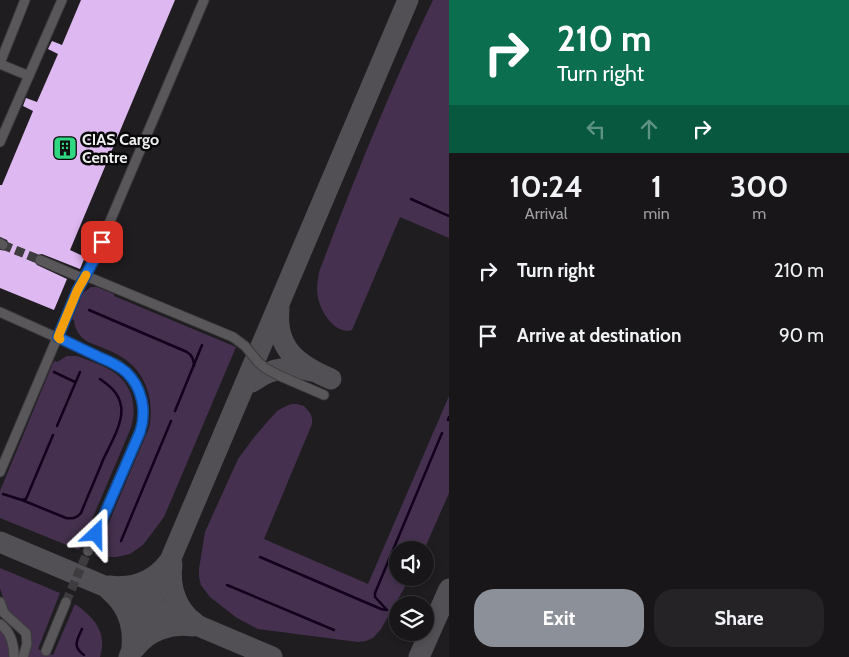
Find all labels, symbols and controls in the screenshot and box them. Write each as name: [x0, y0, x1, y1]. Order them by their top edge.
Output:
text: 210 m: [557, 17, 651, 60]
icon: right: [474, 20, 539, 85]
text: Turn right: [557, 60, 644, 87]
icon: left: [582, 115, 610, 143]
icon: ahead: [635, 115, 663, 143]
icon: right: [688, 115, 716, 143]
place label: CIAS Cargo Centre: [82, 130, 159, 167]
building icon: CIAS Cargo Centre: [52, 135, 78, 161]
text: 10:24: [509, 168, 583, 205]
text: 1: [651, 168, 662, 205]
text: 300: [730, 168, 789, 205]
text: Arrival: [525, 204, 567, 223]
text: min: [643, 204, 670, 223]
text: m: [752, 204, 766, 223]
pin: [81, 221, 123, 263]
icon: arrive: [88, 228, 116, 256]
icon: right: [474, 257, 502, 285]
text: Turn right: [517, 259, 595, 282]
text: 210 m: [774, 259, 824, 282]
icon: arrive: [474, 322, 502, 350]
text: Arrive at destination: [517, 324, 681, 347]
text: 90 m: [779, 324, 824, 347]
position arrow: [69, 507, 121, 559]
map controls: [389, 541, 434, 641]
button: sound: [389, 541, 434, 586]
button: Exit: [474, 589, 644, 647]
button: Share: [654, 589, 824, 647]
button: layers: [389, 596, 434, 641]

